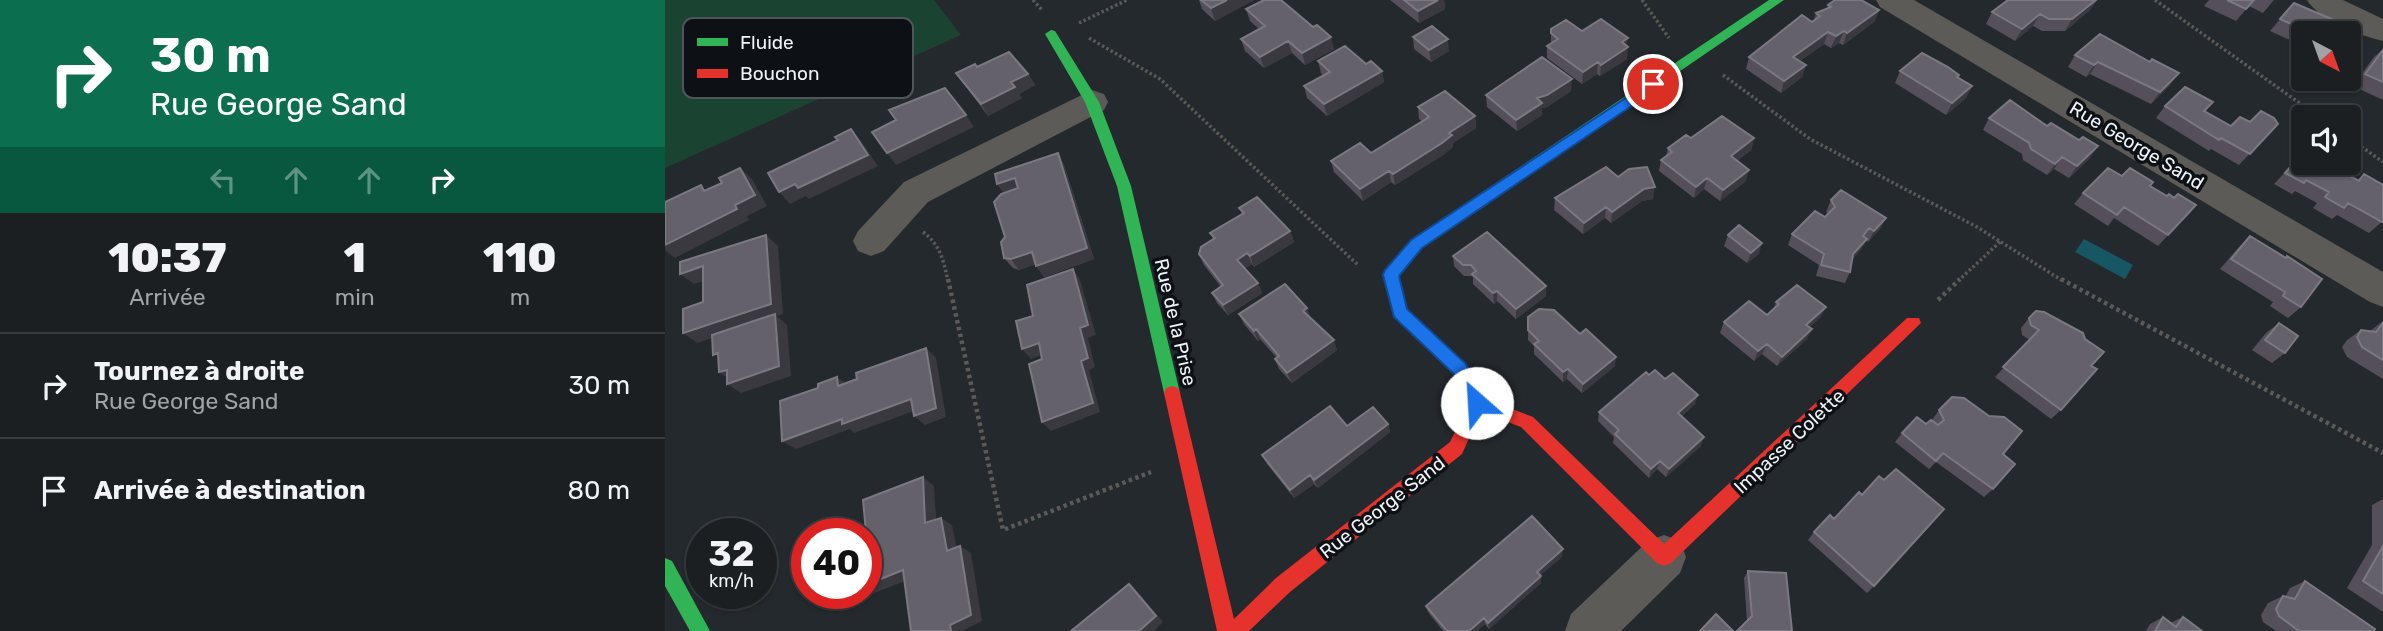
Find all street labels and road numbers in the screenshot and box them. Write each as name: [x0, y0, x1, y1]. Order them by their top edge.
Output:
street label: Rue George Sand: [2065, 96, 2208, 195]
street label: Rue de la Prise: [1150, 256, 1201, 388]
street label: Impasse Colette: [1729, 384, 1849, 498]
street label: Rue George Sand: [1315, 451, 1449, 563]

